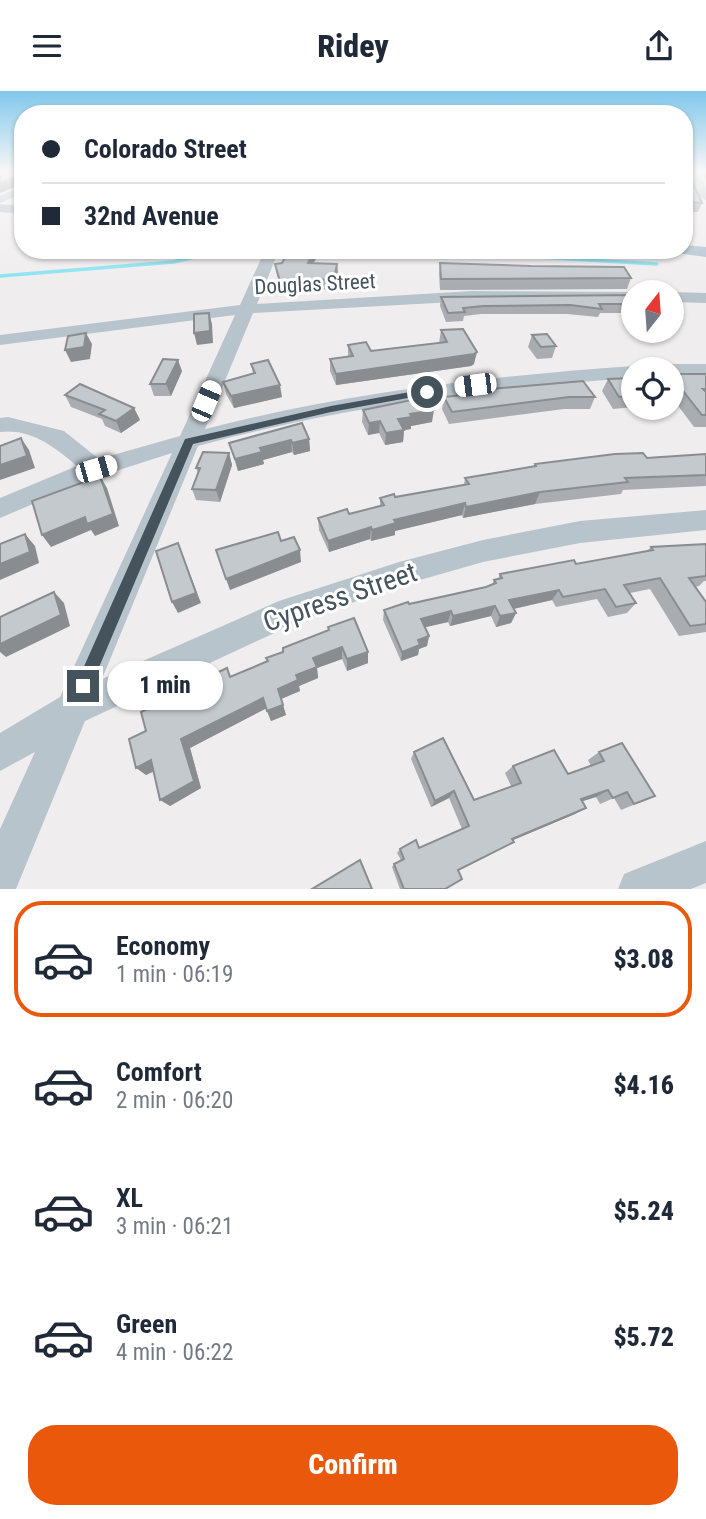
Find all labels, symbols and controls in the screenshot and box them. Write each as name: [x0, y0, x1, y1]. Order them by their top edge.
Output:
icon: menu: [28, 27, 66, 65]
text: Ridey: [317, 27, 389, 65]
icon: share: [640, 27, 678, 65]
text: Colorado Street: [84, 134, 247, 164]
text: 32nd Avenue: [84, 201, 219, 231]
street label: Douglas Street: [254, 269, 376, 299]
north arrow: [621, 280, 684, 343]
map controls: [621, 280, 684, 420]
button: locate: [621, 357, 684, 420]
car: [453, 372, 498, 398]
route start: [411, 376, 443, 408]
car: [189, 378, 224, 424]
car: [73, 453, 120, 485]
street label: Cypress Street: [259, 555, 421, 639]
callout: 1 min: [108, 661, 223, 711]
route end: [67, 670, 99, 702]
text: 1 min: [139, 672, 191, 699]
icon: car: [32, 928, 95, 991]
text: Economy: [116, 931, 210, 961]
text: $3.08: [613, 944, 674, 974]
text: 1 min · 06:19: [116, 961, 233, 988]
icon: car: [32, 1054, 95, 1117]
text: Comfort: [116, 1057, 202, 1087]
text: $4.16: [613, 1070, 674, 1100]
text: 2 min · 06:20: [116, 1087, 233, 1114]
icon: car: [32, 1180, 95, 1243]
text: XL: [116, 1183, 143, 1213]
text: $5.24: [613, 1196, 674, 1226]
text: 3 min · 06:21: [116, 1213, 233, 1240]
icon: car: [32, 1306, 95, 1369]
text: Green: [116, 1309, 177, 1339]
text: $5.72: [613, 1322, 674, 1352]
text: 4 min · 06:22: [116, 1339, 233, 1366]
button: Confirm: [28, 1425, 678, 1505]

